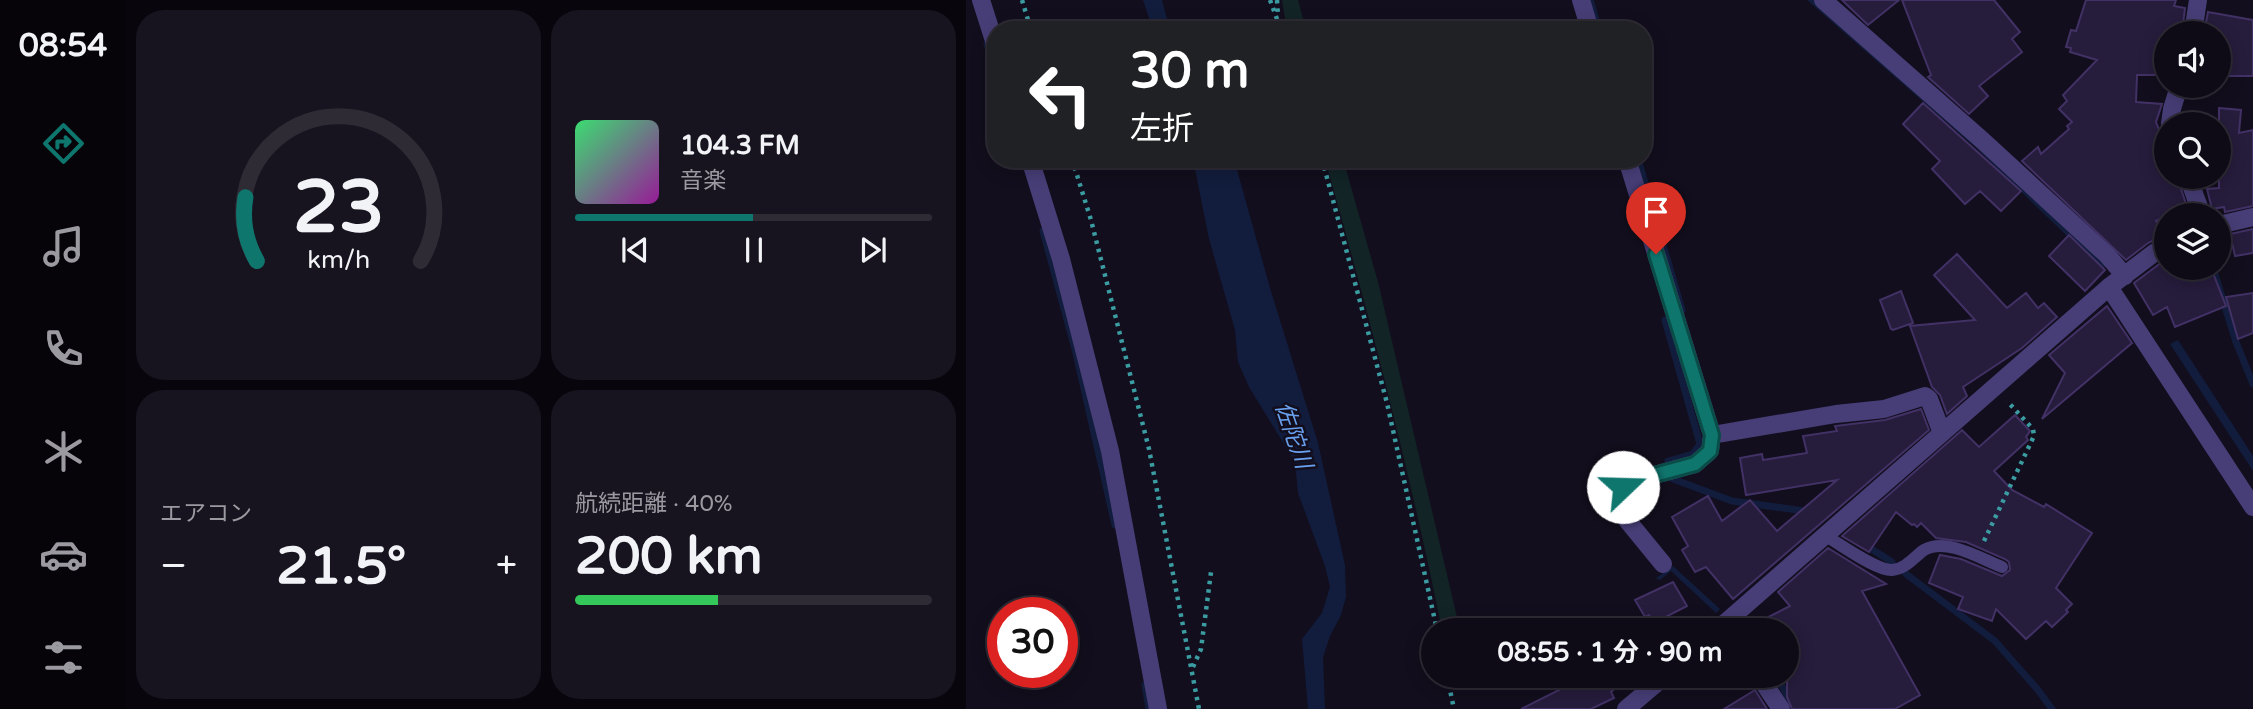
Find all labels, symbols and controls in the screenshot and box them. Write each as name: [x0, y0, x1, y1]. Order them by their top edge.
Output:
map controls: [2154, 21, 2231, 280]
button: sound: [2154, 21, 2231, 98]
text: 08:54: [19, 27, 107, 65]
text: 30 m: [1130, 42, 1249, 101]
icon: left: [1015, 49, 1106, 140]
text: 左折: [1130, 110, 1194, 148]
button: search: [2154, 112, 2231, 189]
icon: directions: [39, 119, 88, 168]
text: 104.3 FM: [680, 130, 800, 161]
text: 23: [293, 164, 384, 252]
text: 音楽: [680, 167, 726, 195]
pin: [1626, 182, 1686, 254]
icon: arrive: [1637, 193, 1675, 231]
button: layers: [2154, 203, 2231, 280]
icon: music: [39, 222, 88, 271]
icon: previous: [616, 231, 654, 269]
icon: pause: [735, 231, 773, 269]
icon: next: [854, 231, 892, 269]
text: km/h: [307, 245, 370, 275]
icon: phone: [39, 324, 88, 373]
water label: 佐陀川: [1269, 398, 1319, 475]
icon: climate: [39, 427, 88, 476]
position arrow: [1586, 450, 1660, 524]
text: 航続距離 · 40%: [575, 490, 733, 518]
text: エアコン: [160, 500, 252, 528]
text: 200 km: [575, 525, 763, 588]
icon: car: [39, 530, 88, 579]
text: 21.5°: [276, 535, 406, 598]
text: −: [160, 543, 187, 589]
text: +: [496, 543, 517, 589]
speed limit sign: 30: [987, 597, 1078, 688]
icon: filters: [39, 633, 88, 682]
text: 08:55 · 1 分 · 90 m: [1497, 637, 1723, 668]

